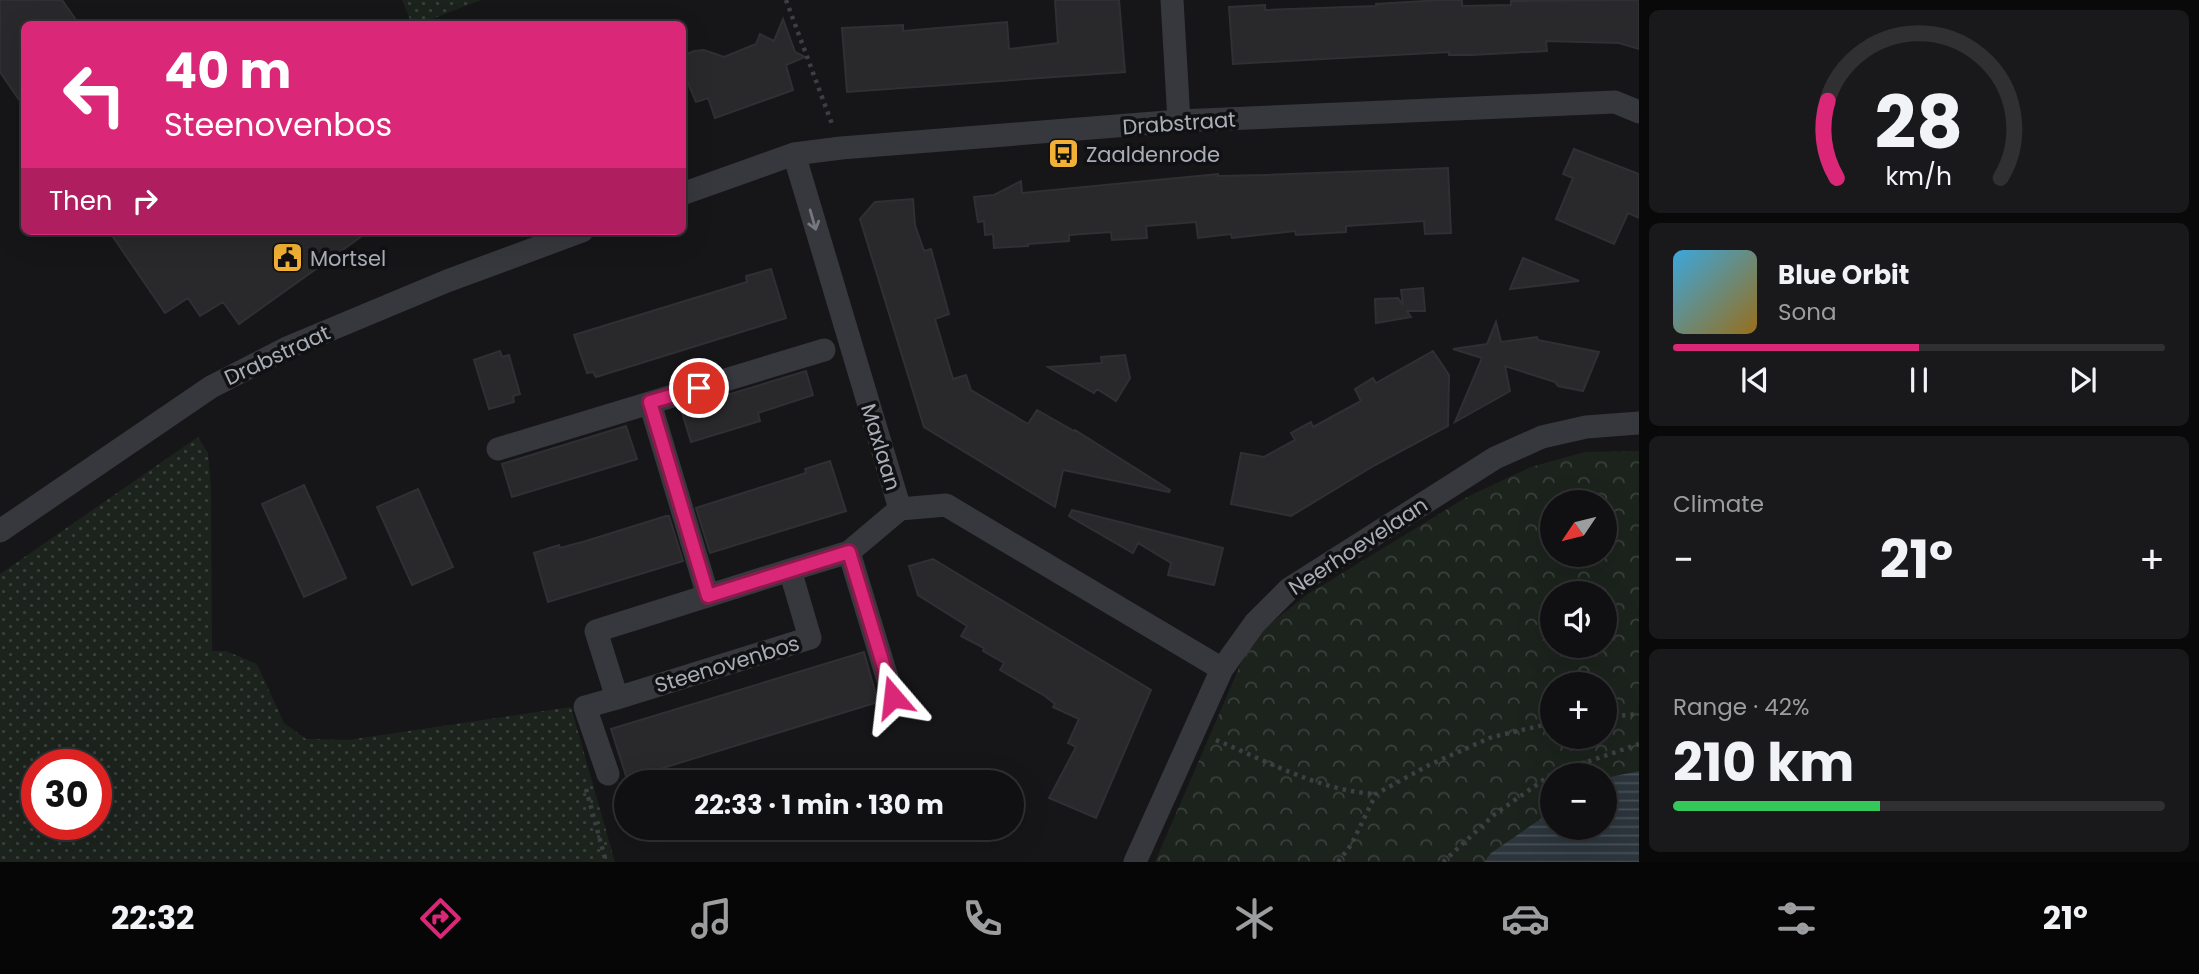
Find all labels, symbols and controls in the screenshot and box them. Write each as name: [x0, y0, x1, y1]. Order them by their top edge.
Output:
text: 40 m: [164, 37, 291, 105]
icon: left: [49, 49, 140, 140]
text: 28: [1875, 72, 1963, 173]
text: Steenovenbos: [164, 102, 392, 147]
street label: Drabstraat: [1121, 105, 1237, 141]
bus stop icon: Zaaldenrode: [1046, 137, 1080, 171]
place label: Zaaldenrode: [1086, 140, 1220, 169]
text: km/h: [1886, 158, 1952, 193]
icon: right: [126, 182, 164, 220]
text: Then: [49, 183, 112, 219]
one-way arrow: [807, 208, 820, 231]
public building icon: Mortsel: [270, 241, 304, 275]
place label: Mortsel: [310, 244, 386, 273]
text: Blue Orbit: [1778, 257, 1909, 293]
text: Sona: [1778, 296, 1837, 328]
street label: Drabstraat: [219, 318, 335, 392]
pin: [669, 358, 729, 418]
icon: previous: [1736, 361, 1774, 399]
icon: pause: [1900, 361, 1938, 399]
icon: next: [2064, 361, 2102, 399]
icon: arrive: [680, 369, 718, 407]
street label: Maxlaan: [854, 400, 908, 494]
text: Climate: [1673, 488, 1764, 520]
street label: Neerhoevelaan: [1283, 490, 1433, 602]
north arrow: [1540, 490, 1617, 567]
map controls: [1540, 490, 1617, 840]
text: 21°: [1880, 523, 1953, 596]
text: −: [1673, 533, 1694, 586]
text: +: [2139, 533, 2165, 586]
button: sound: [1540, 581, 1617, 658]
street label: Steenovenbos: [651, 628, 803, 700]
position arrow: [856, 660, 930, 734]
button: +: [1540, 672, 1617, 749]
text: Range · 42%: [1673, 691, 1809, 723]
text: 210 km: [1673, 726, 1854, 799]
speed limit sign: 30: [21, 749, 112, 840]
button: −: [1540, 763, 1617, 840]
text: 22:33 · 1 min · 130 m: [694, 787, 944, 823]
icon: directions: [416, 894, 465, 943]
icon: music: [687, 894, 736, 943]
icon: phone: [958, 894, 1007, 943]
icon: climate: [1230, 894, 1279, 943]
icon: car: [1501, 894, 1550, 943]
icon: filters: [1772, 894, 1821, 943]
text: 22:32: [111, 895, 194, 940]
text: 21°: [2043, 895, 2088, 940]

